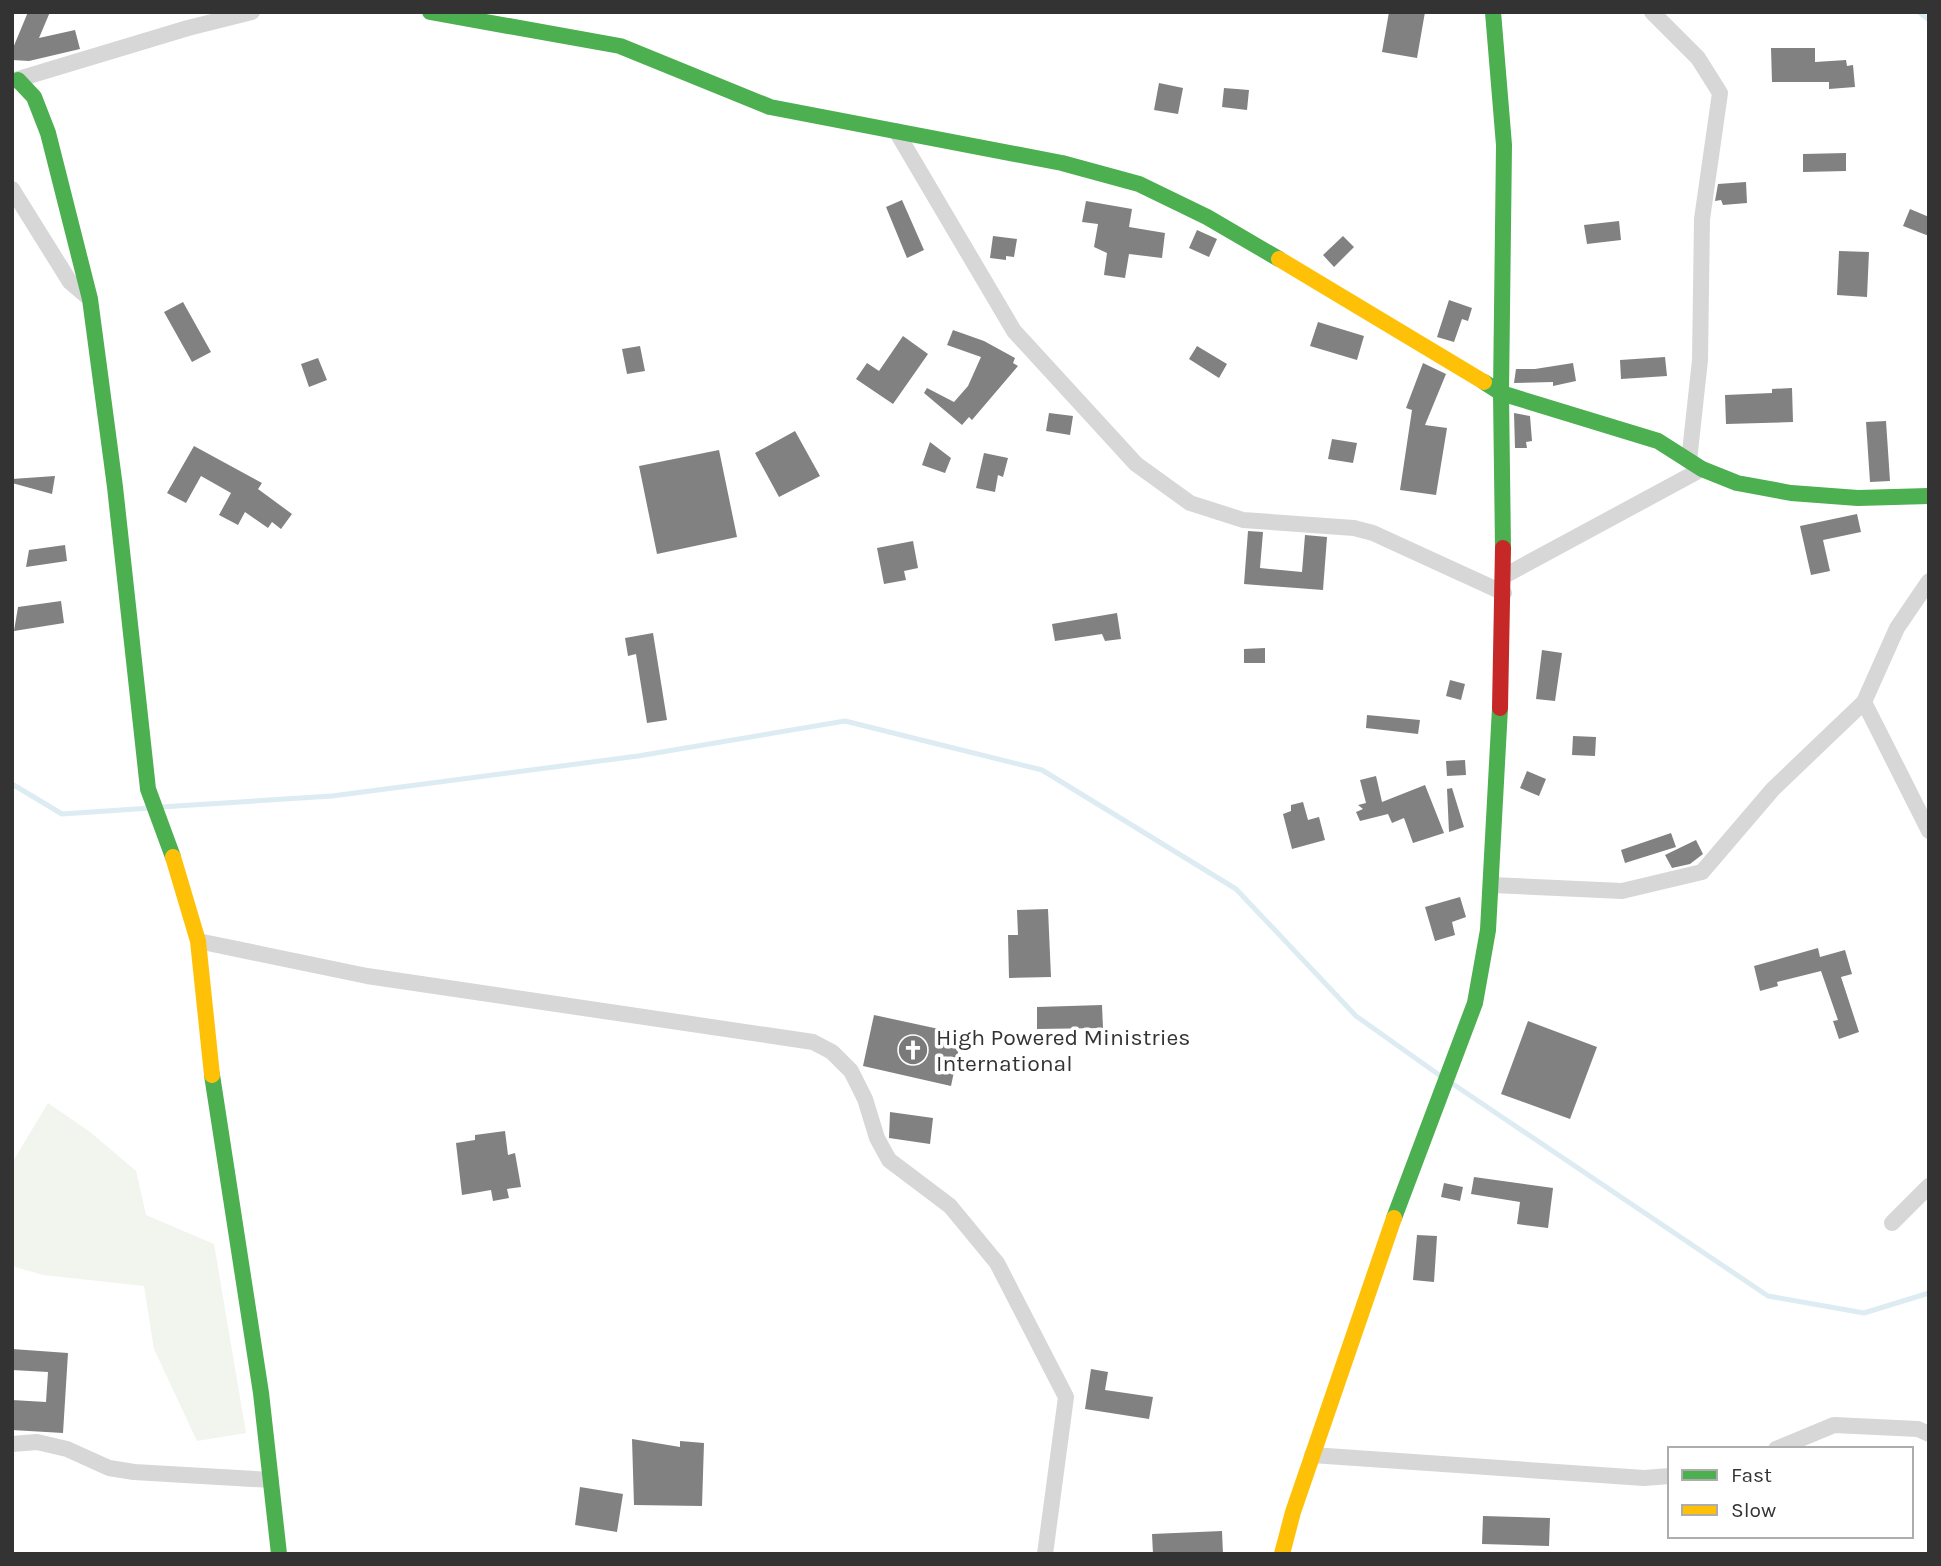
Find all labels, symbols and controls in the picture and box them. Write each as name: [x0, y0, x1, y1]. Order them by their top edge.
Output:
place label: High Powered Ministries International: [936, 1024, 1190, 1077]
church icon: High Powered Ministries International: [896, 1033, 930, 1067]
legend: [1668, 1447, 1913, 1538]
text: Fast: [1731, 1463, 1772, 1487]
text: Slow: [1731, 1498, 1776, 1522]

